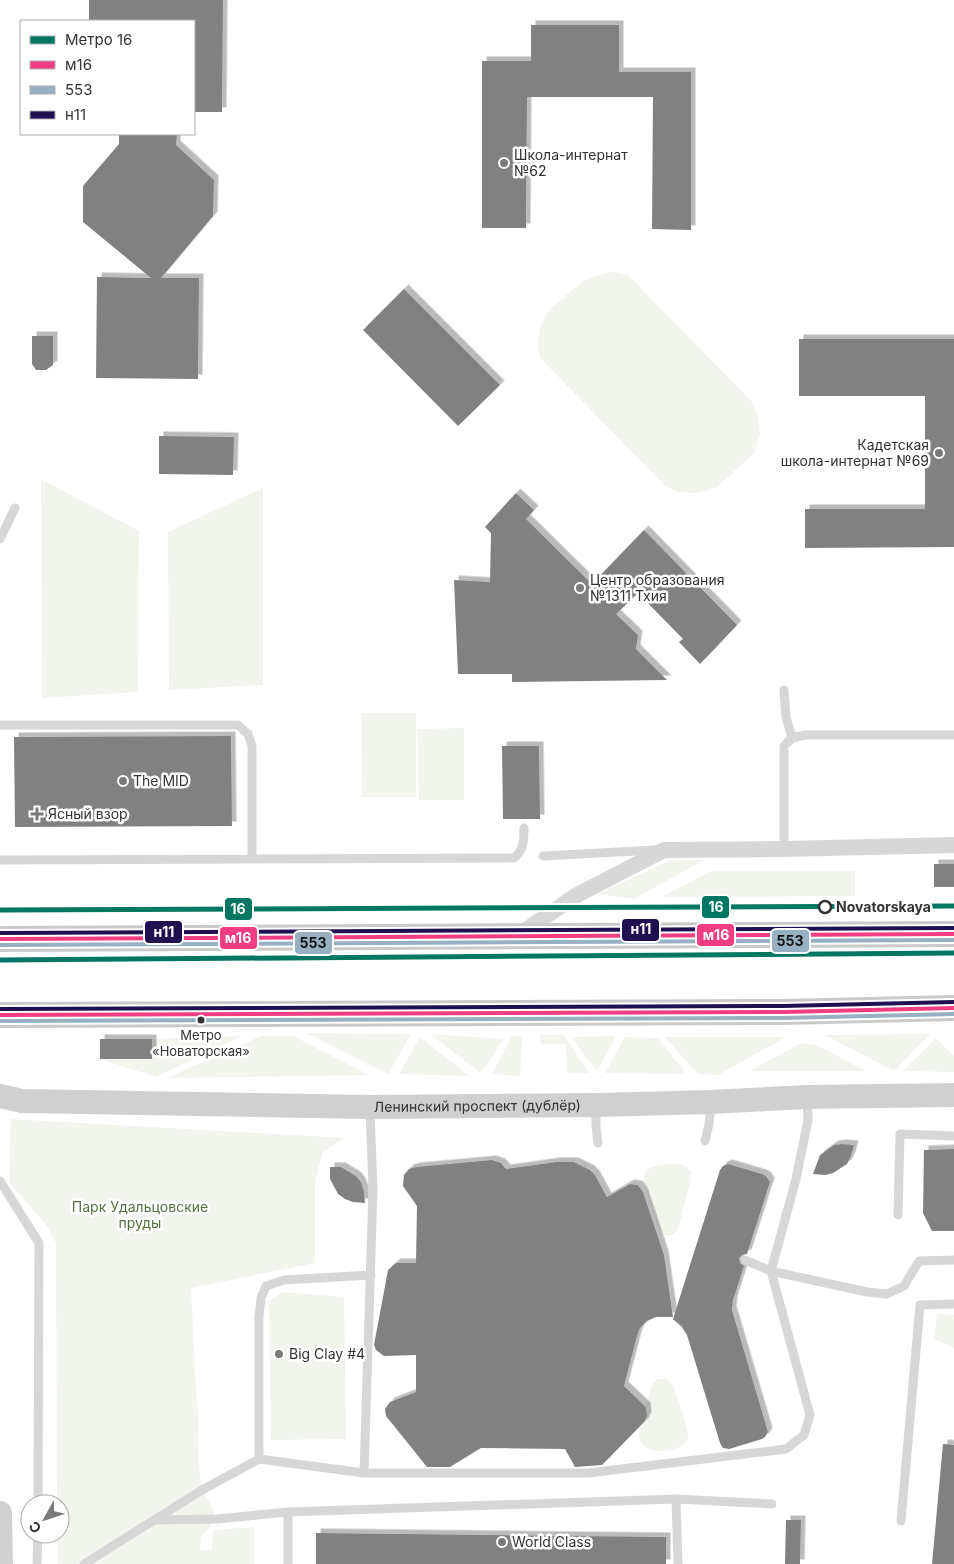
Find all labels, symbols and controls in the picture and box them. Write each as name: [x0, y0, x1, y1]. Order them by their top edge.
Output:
legend: [20, 20, 195, 135]
text: Метро 16: [65, 30, 132, 49]
text: м16: [65, 55, 92, 74]
text: 553: [65, 80, 93, 99]
text: н11: [65, 105, 86, 124]
place label: Школа-интернат №62: [514, 146, 628, 179]
marker: Школа-интернат №62: [498, 157, 510, 169]
place label: Кадетская школа-интернат №69: [781, 436, 929, 469]
marker: Кадетская школа-интернат №69: [933, 447, 945, 459]
place label: Центр образования №1311 Тхия: [590, 571, 724, 604]
marker: Центр образования №1311 Тхия: [574, 582, 586, 594]
place label: The MID: [133, 772, 189, 789]
marker: The MID: [117, 775, 129, 787]
place label: Ясный взор: [48, 805, 128, 822]
marker: Ясный взор: [30, 807, 44, 821]
line badge: 16: [701, 895, 730, 919]
line badge: 16: [224, 897, 253, 921]
text: 16: [708, 898, 724, 915]
place label: Novatorskaya: [836, 898, 931, 915]
text: 16: [230, 900, 246, 917]
marker: Novatorskaya: [818, 900, 832, 914]
line badge: н11: [621, 918, 660, 942]
line badge: н11: [144, 920, 183, 944]
text: н11: [631, 920, 651, 937]
text: н11: [154, 923, 174, 940]
line badge: м16: [696, 923, 735, 947]
line badge: м16: [219, 926, 258, 950]
text: м16: [703, 926, 729, 943]
text: м16: [225, 929, 251, 946]
line badge: 553: [771, 929, 810, 953]
line badge: 553: [294, 931, 333, 955]
text: 553: [777, 932, 803, 949]
text: 553: [300, 934, 326, 951]
marker: Метро «Новаторская»: [196, 1015, 206, 1025]
place label: Метро «Новаторская»: [152, 1027, 250, 1059]
street label: Ленинский проспект (дублёр): [374, 1096, 581, 1115]
park label: Парк Удальцовские пруды: [72, 1198, 208, 1231]
place label: Big Clay #4: [289, 1345, 365, 1362]
marker: Big Clay #4: [273, 1348, 285, 1360]
north arrow: [20, 1494, 70, 1544]
text: С: [25, 1518, 44, 1537]
place label: World Class: [512, 1533, 591, 1550]
marker: World Class: [496, 1536, 508, 1548]

